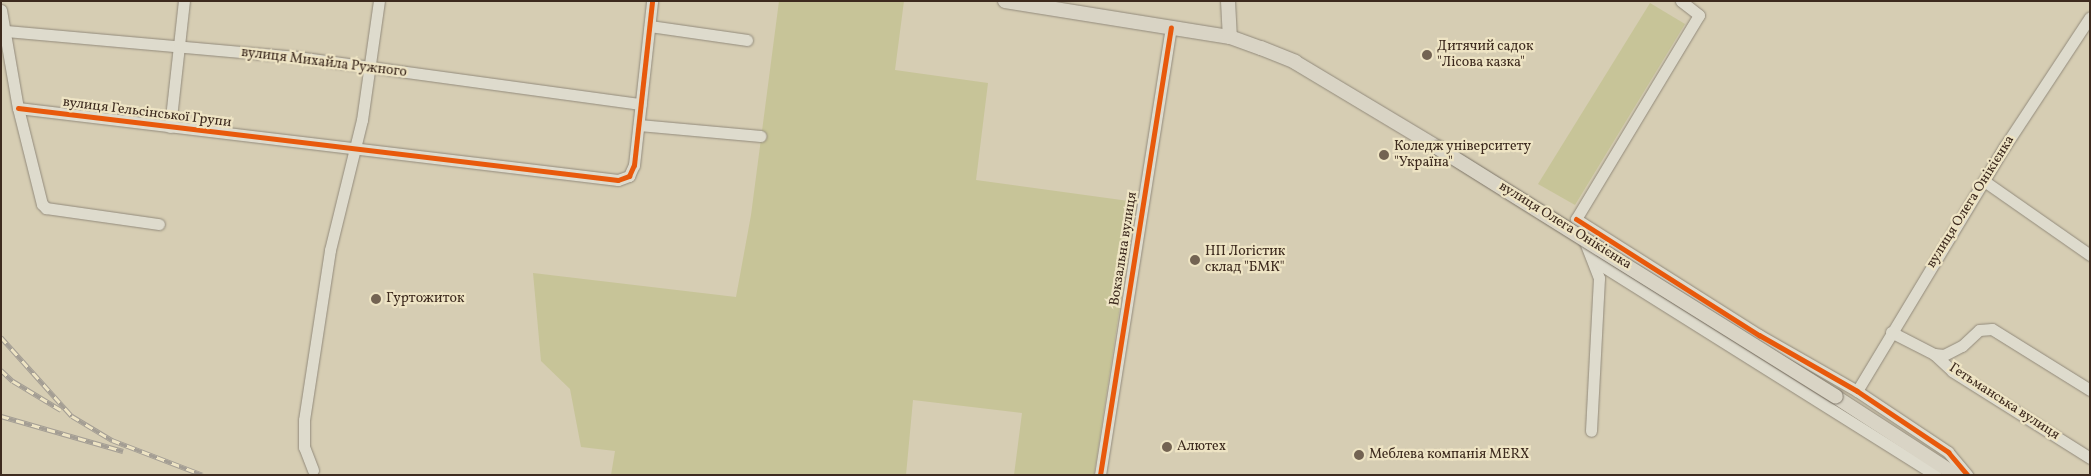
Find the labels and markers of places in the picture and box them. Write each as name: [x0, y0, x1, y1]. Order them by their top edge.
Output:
place label: Дитячий садок "Лісова казка": [1437, 39, 1533, 72]
marker: Дитячий садок "Лісова казка": [1421, 49, 1433, 61]
place label: Коледж університету "Україна": [1394, 139, 1531, 172]
marker: Коледж університету "Україна": [1378, 149, 1390, 161]
place label: НП Логістик склад "БМК": [1205, 244, 1285, 276]
marker: НП Логістик склад "БМК": [1189, 254, 1201, 266]
place label: Гуртожиток: [386, 291, 464, 307]
marker: Гуртожиток: [370, 293, 382, 305]
place label: Алютех: [1177, 439, 1226, 455]
marker: Алютех: [1161, 441, 1173, 453]
place label: Меблева компанія MERX: [1369, 447, 1529, 463]
marker: Меблева компанія MERX: [1353, 449, 1365, 461]

